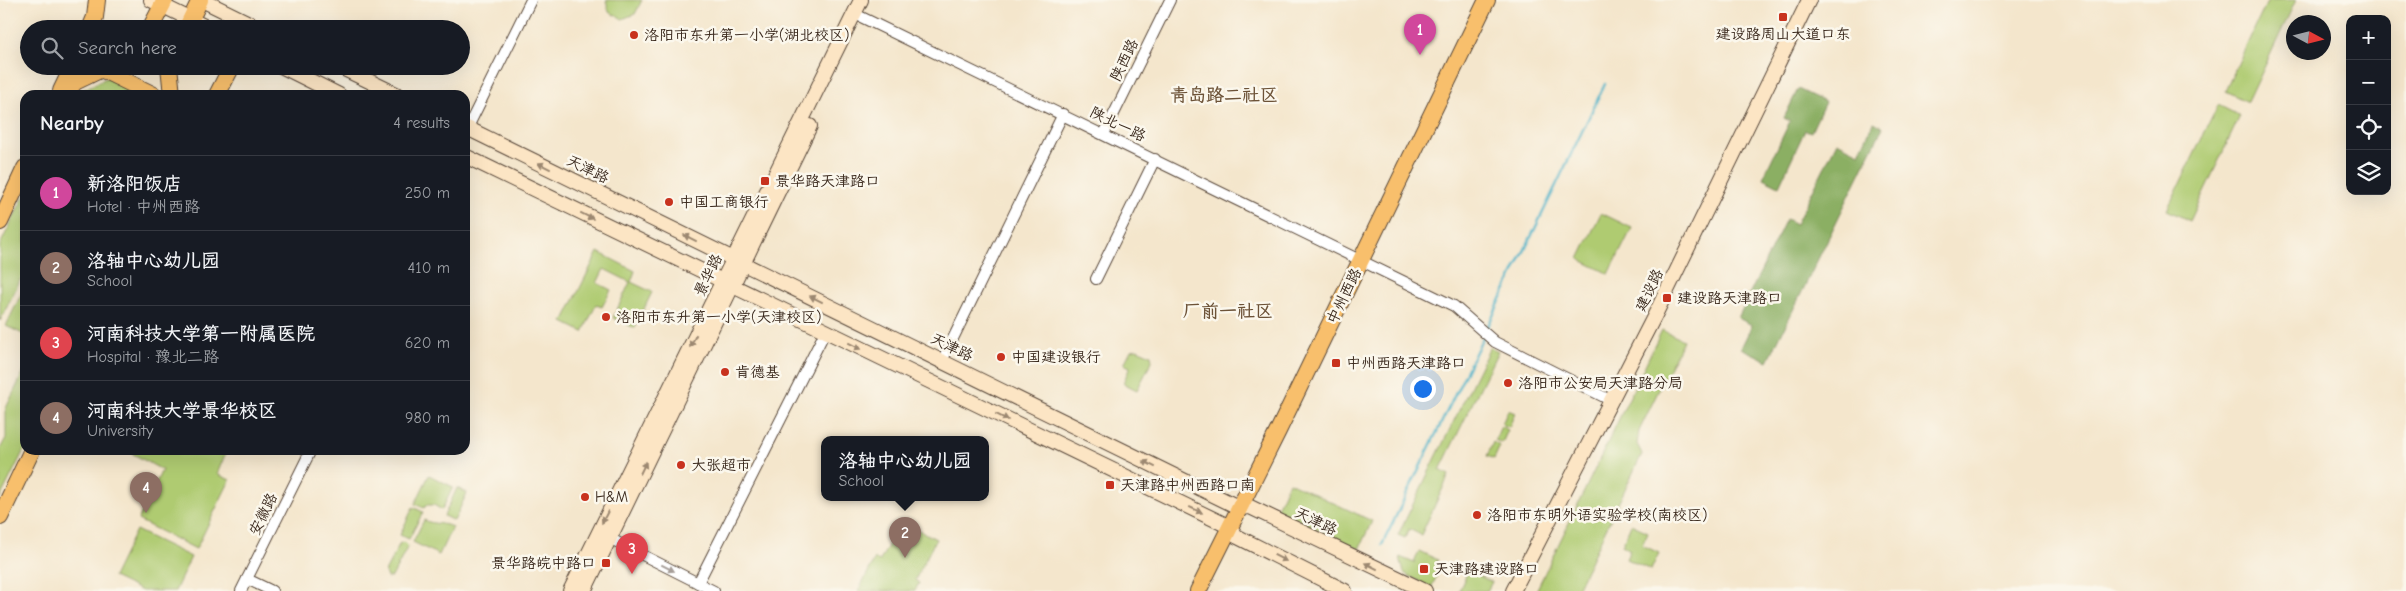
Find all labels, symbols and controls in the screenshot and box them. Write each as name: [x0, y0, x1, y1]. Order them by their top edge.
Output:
marker: 建设路周山大道口东: [1777, 11, 1789, 23]
pin: 1: [1404, 14, 1436, 55]
north arrow: [2286, 15, 2331, 60]
map controls: [2346, 15, 2391, 195]
button: +: [2346, 15, 2391, 60]
search box: [20, 20, 470, 75]
place label: 建设路周山大道口东: [1715, 25, 1851, 43]
place label: 洛阳市东升第一小学(湖北校区): [644, 26, 849, 44]
marker: 洛阳市东升第一小学(湖北校区): [628, 29, 640, 41]
icon: search: [38, 34, 66, 62]
street label: 陕西路: [1106, 36, 1142, 84]
text: Search here: [78, 37, 177, 59]
button: −: [2346, 60, 2391, 105]
district label: 青岛路二社区: [1170, 85, 1278, 106]
street label: 陕北一路: [1087, 103, 1149, 145]
button: locate: [2346, 105, 2391, 150]
text: Nearby: [40, 111, 104, 135]
text: 4 results: [393, 114, 450, 132]
button: layers: [2346, 150, 2391, 195]
street label: 天津路: [564, 151, 612, 187]
one-way arrow: [537, 161, 552, 170]
place label: 景华路天津路口: [775, 172, 880, 190]
text: 新洛阳饭店: [87, 173, 182, 195]
marker: 景华路天津路口: [759, 175, 771, 187]
text: 1: [53, 184, 59, 202]
text: 250 m: [405, 184, 450, 202]
place label: 中国工商银行: [679, 193, 769, 211]
marker: 中国工商银行: [663, 196, 675, 208]
text: Hotel · 中州西路: [87, 198, 200, 216]
one-way arrow: [580, 212, 595, 220]
one-way arrow: [683, 233, 697, 241]
text: 洛轴中心幼儿园: [87, 250, 220, 272]
street label: 景华路: [690, 251, 726, 299]
text: 2: [52, 259, 60, 277]
text: 410 m: [408, 259, 450, 277]
street label: 中州西路: [1323, 265, 1365, 327]
street label: 建设路: [1631, 266, 1667, 314]
text: School: [87, 272, 133, 290]
place label: 建设路天津路口: [1677, 289, 1782, 307]
marker: 建设路天津路口: [1661, 292, 1673, 304]
one-way arrow: [808, 295, 823, 303]
district label: 厂前一社区: [1183, 301, 1273, 322]
place label: 洛阳市东升第一小学(天津校区): [616, 308, 821, 326]
marker: 洛阳市东升第一小学(天津校区): [600, 311, 612, 323]
text: 河南科技大学第一附属医院: [87, 323, 315, 345]
street label: 天津路: [928, 329, 976, 365]
text: 3: [52, 334, 60, 352]
text: 620 m: [405, 334, 450, 352]
one-way arrow: [689, 334, 697, 348]
one-way arrow: [848, 343, 862, 351]
text: Hospital · 豫北二路: [87, 348, 219, 366]
place label: 中国建设银行: [1011, 348, 1101, 366]
marker: 中国建设银行: [995, 351, 1007, 363]
place label: 中州西路天津路口: [1346, 354, 1466, 372]
marker: 中州西路天津路口: [1330, 357, 1342, 369]
place label: 肯德基: [735, 363, 780, 381]
marker: 肯德基: [719, 366, 731, 378]
place label: 洛阳市公安局天津路分局: [1518, 374, 1683, 392]
your location: [1410, 376, 1436, 402]
marker: 洛阳市公安局天津路分局: [1502, 377, 1514, 389]
text: 河南科技大学景华校区: [87, 400, 277, 422]
text: 4: [52, 409, 60, 427]
text: 980 m: [405, 409, 450, 427]
one-way arrow: [994, 413, 1009, 422]
text: University: [87, 422, 153, 440]
popup: [821, 436, 989, 501]
text: 洛轴中心幼儿园: [838, 450, 972, 472]
place label: 大张超市: [691, 456, 751, 474]
marker: 大张超市: [675, 459, 687, 471]
one-way arrow: [1142, 460, 1157, 468]
one-way arrow: [639, 461, 647, 476]
pin: 4: [130, 472, 162, 513]
text: School: [838, 472, 884, 490]
place label: 天津路中州西路口南: [1120, 476, 1255, 494]
marker: 天津路中州西路口南: [1104, 479, 1116, 491]
place label: H&M: [595, 488, 628, 506]
street label: 安徽路: [245, 490, 281, 538]
marker: H&M: [579, 491, 591, 503]
street label: 天津路: [1292, 503, 1340, 539]
one-way arrow: [1188, 506, 1203, 514]
place label: 洛阳市东明外语实验学校(南校区): [1487, 506, 1707, 524]
marker: 洛阳市东明外语实验学校(南校区): [1471, 509, 1483, 521]
one-way arrow: [601, 510, 609, 525]
pin: 2: [889, 517, 921, 558]
pin: 3: [616, 533, 648, 574]
place label: 景华路皖中路口: [491, 554, 596, 572]
one-way arrow: [1272, 554, 1287, 562]
marker: 景华路皖中路口: [600, 557, 612, 569]
place label: 天津路建设路口: [1434, 560, 1539, 578]
one-way arrow: [1364, 561, 1378, 569]
marker: 天津路建设路口: [1418, 563, 1430, 575]
one-way arrow: [661, 564, 675, 572]

